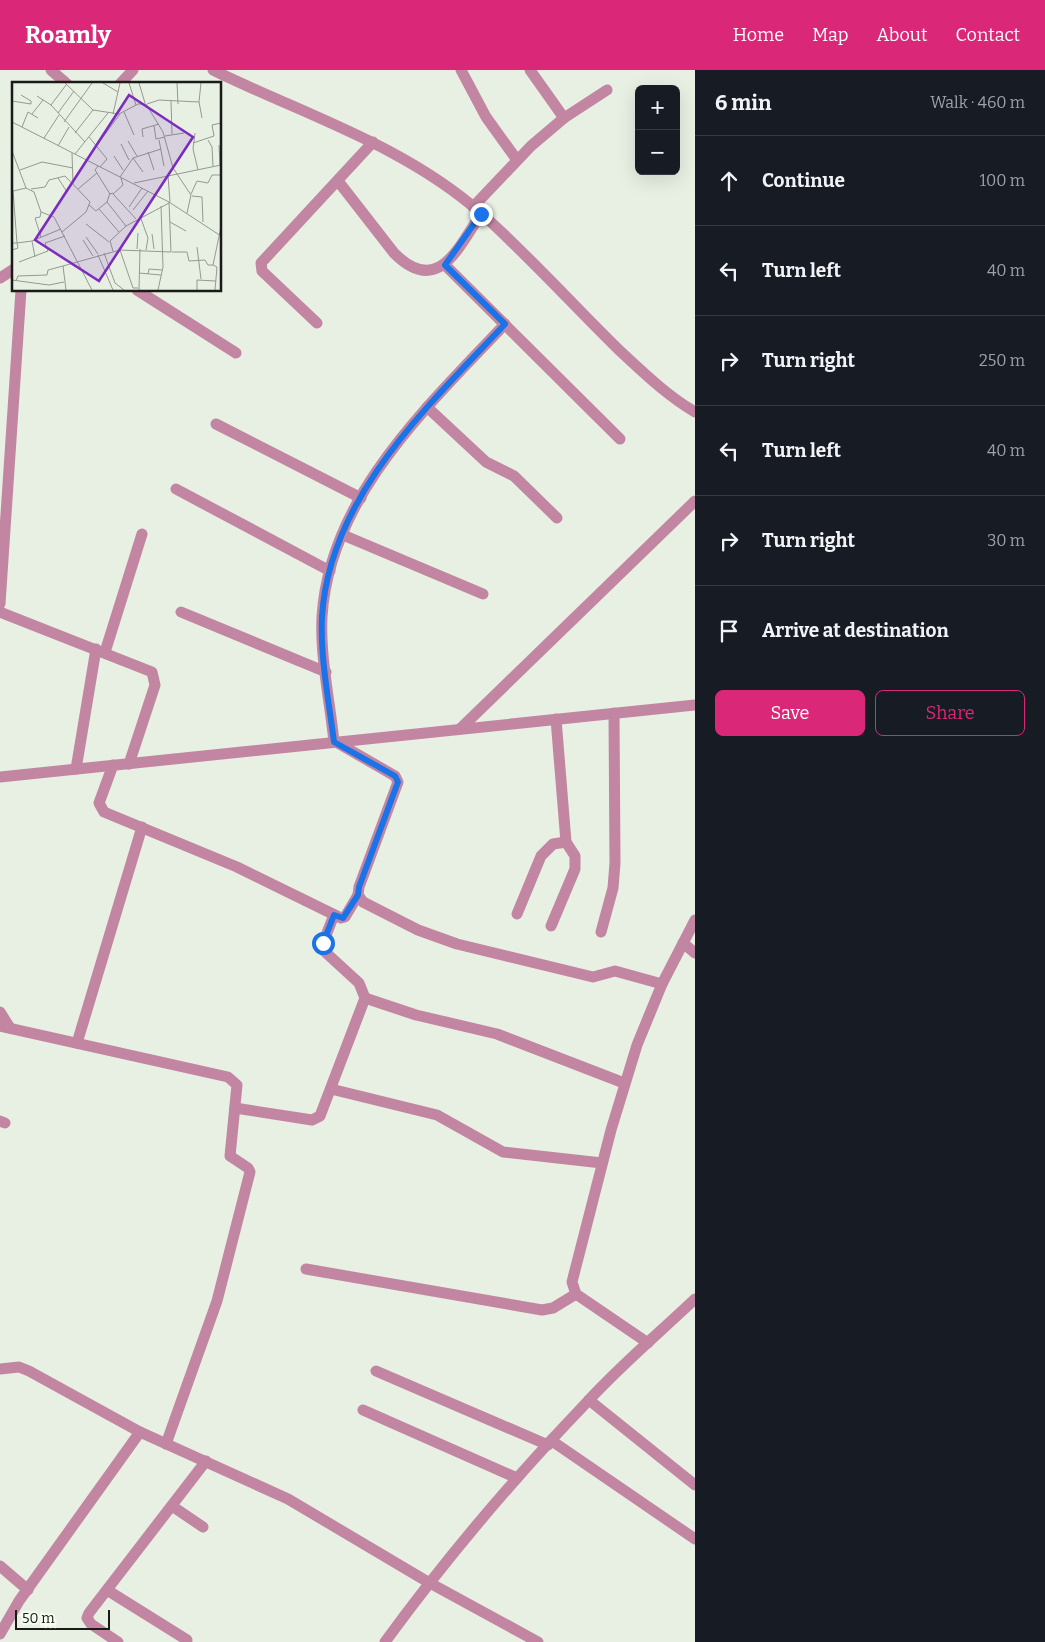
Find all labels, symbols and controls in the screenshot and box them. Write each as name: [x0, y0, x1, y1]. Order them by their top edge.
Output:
text: Roamly: [25, 21, 111, 49]
text: Home: [733, 24, 784, 46]
text: Map: [812, 24, 848, 46]
text: About: [876, 24, 927, 46]
text: Contact: [955, 24, 1020, 46]
inset map: [12, 82, 221, 291]
map controls: [635, 85, 680, 175]
button: +: [635, 85, 680, 130]
text: 6 min: [715, 90, 771, 116]
text: Walk · 460 m: [930, 93, 1025, 112]
button: −: [635, 130, 680, 175]
icon: ahead: [715, 167, 743, 195]
text: Continue: [762, 169, 845, 192]
text: 100 m: [980, 171, 1025, 190]
route end: [470, 203, 493, 226]
icon: left: [715, 257, 743, 285]
text: Turn left: [762, 259, 841, 282]
text: 40 m: [987, 261, 1025, 280]
icon: right: [715, 347, 743, 375]
text: Turn right: [762, 349, 855, 372]
text: 250 m: [979, 351, 1025, 370]
icon: left: [715, 437, 743, 465]
text: Turn left: [762, 439, 841, 462]
text: 40 m: [987, 441, 1025, 460]
icon: right: [715, 527, 743, 555]
text: Turn right: [762, 529, 855, 552]
text: 30 m: [987, 531, 1025, 550]
icon: arrive: [715, 617, 743, 645]
text: Arrive at destination: [762, 619, 949, 642]
button: Save: [715, 690, 865, 736]
button: Share: [875, 690, 1025, 736]
route start: [312, 932, 335, 955]
scale bar: [15, 1607, 110, 1630]
text: 50 m: [22, 1610, 55, 1627]

